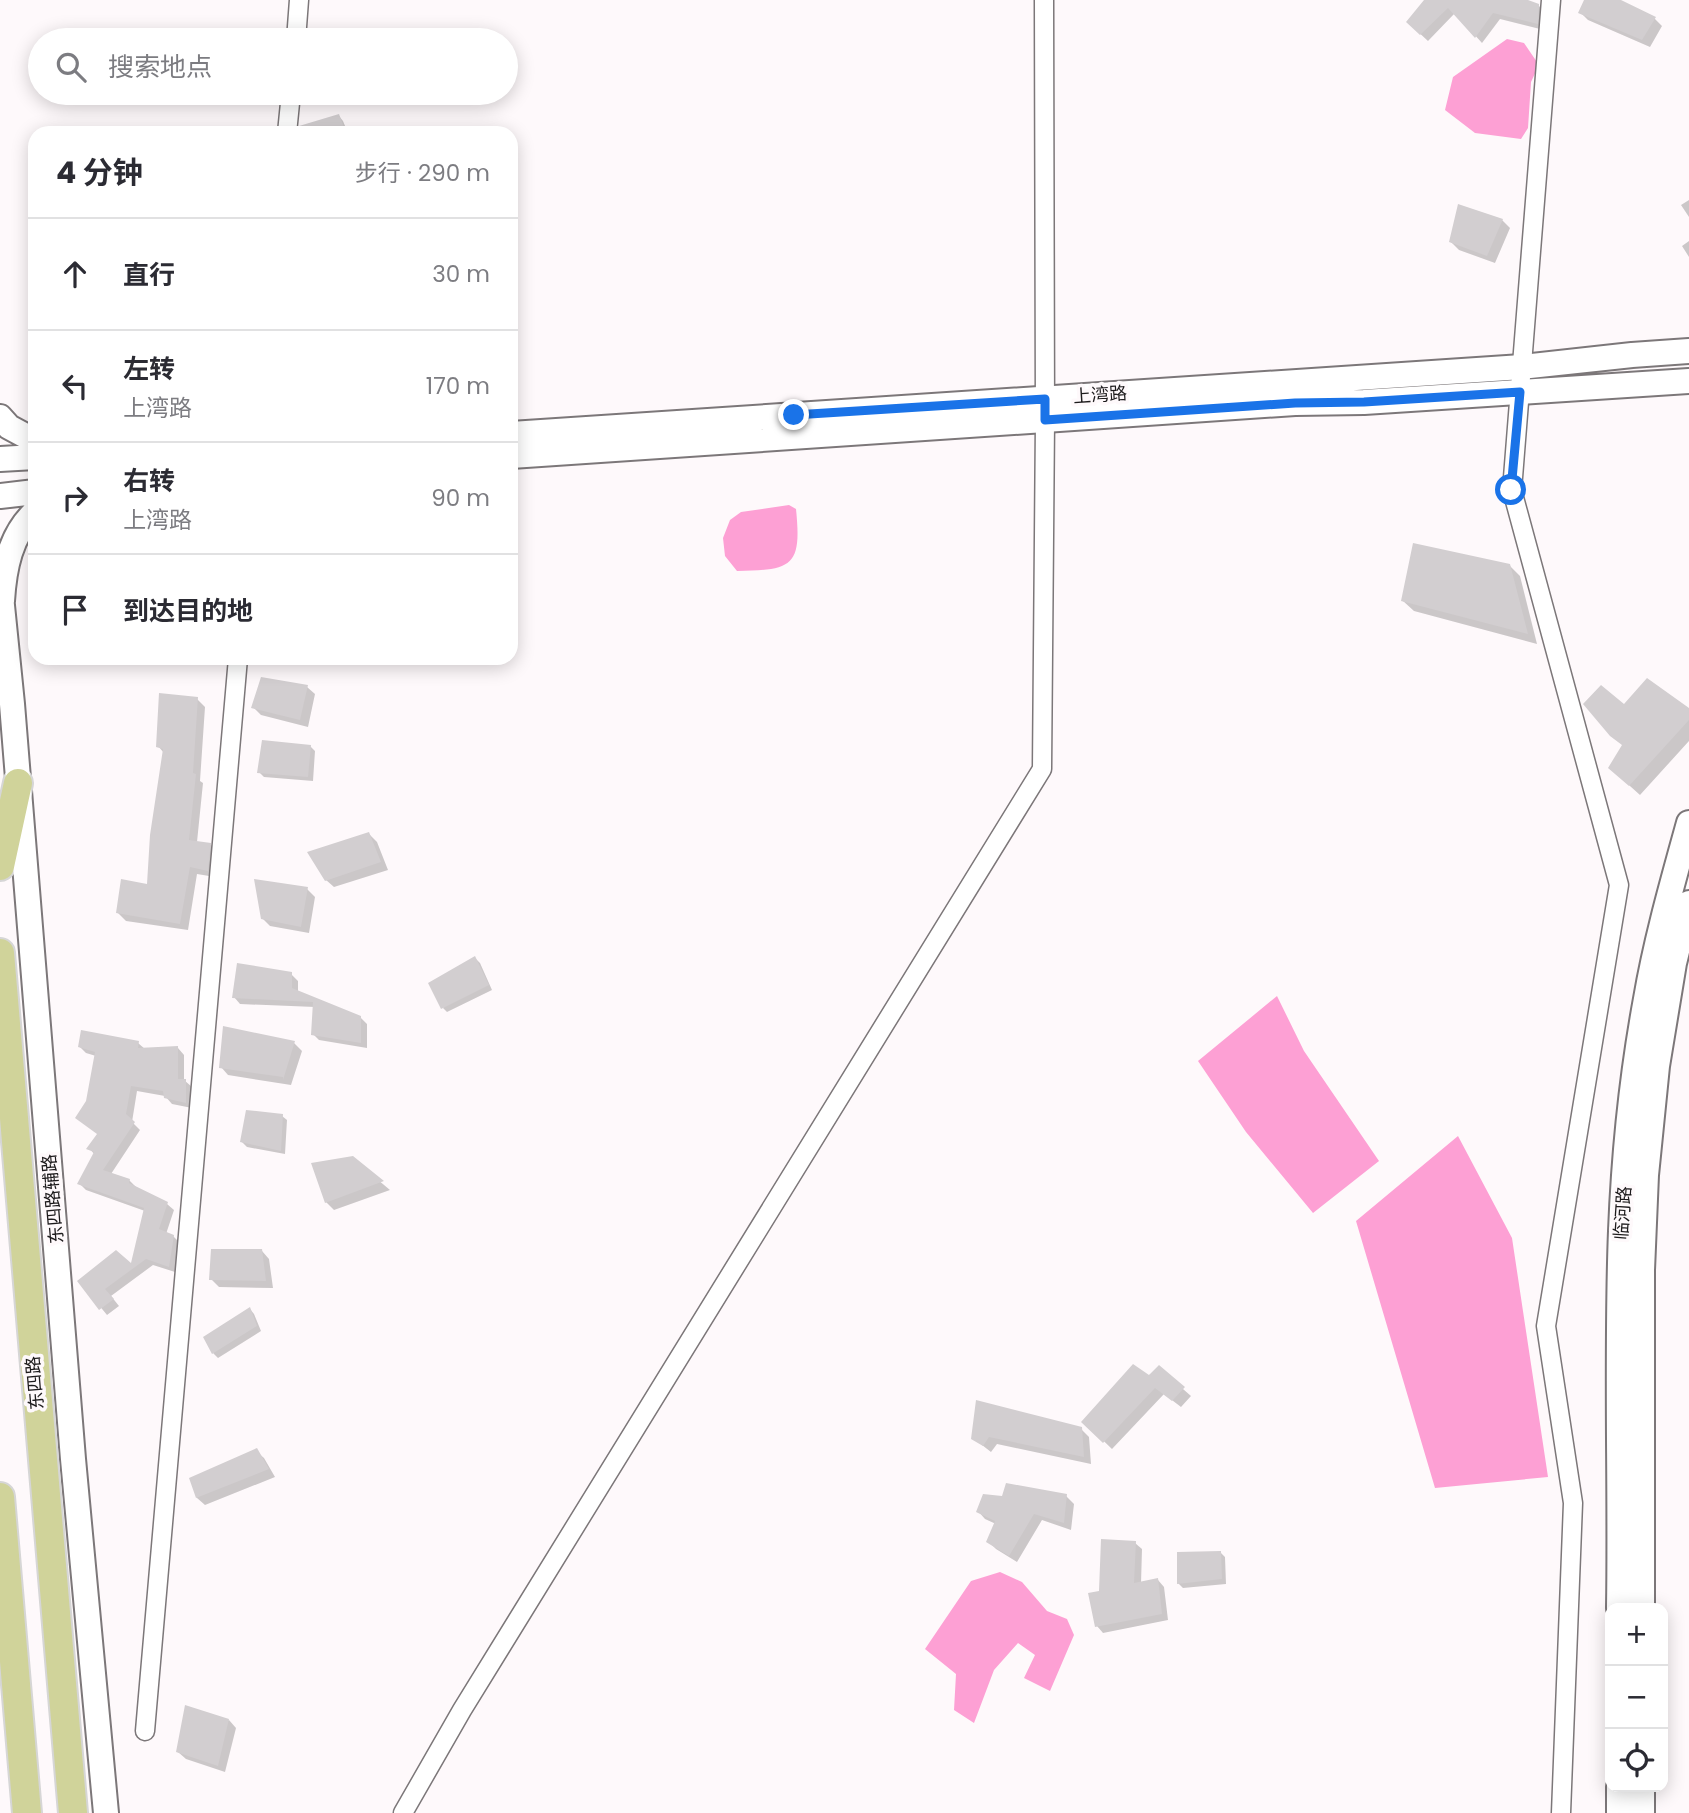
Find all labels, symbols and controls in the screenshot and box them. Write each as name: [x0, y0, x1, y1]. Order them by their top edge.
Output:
search box: [28, 28, 518, 105]
icon: search: [52, 48, 90, 86]
text: 搜索地点: [108, 49, 212, 85]
text: 4 分钟: [56, 151, 143, 194]
text: 步行 · 290 m: [355, 157, 490, 189]
icon: ahead: [56, 255, 94, 293]
text: 直行: [123, 257, 175, 293]
text: 30 m: [432, 258, 490, 290]
text: 左转: [123, 351, 175, 387]
icon: left: [56, 367, 94, 405]
text: 170 m: [426, 370, 490, 402]
street label: 上湾路: [1072, 380, 1128, 409]
text: 上湾路: [123, 392, 192, 424]
route end: [778, 399, 809, 430]
text: 右转: [123, 463, 175, 499]
route start: [1495, 474, 1526, 505]
icon: right: [56, 479, 94, 517]
text: 90 m: [431, 482, 490, 514]
text: 上湾路: [123, 504, 192, 536]
icon: arrive: [56, 591, 94, 629]
text: 到达目的地: [123, 593, 253, 629]
street label: 东四路辅路: [36, 1153, 69, 1245]
street label: 临河路: [1608, 1185, 1637, 1241]
street label: 东四路: [20, 1355, 49, 1411]
map controls: [1605, 1603, 1668, 1792]
button: +: [1605, 1603, 1668, 1666]
button: −: [1605, 1666, 1668, 1729]
button: locate: [1605, 1729, 1668, 1792]

